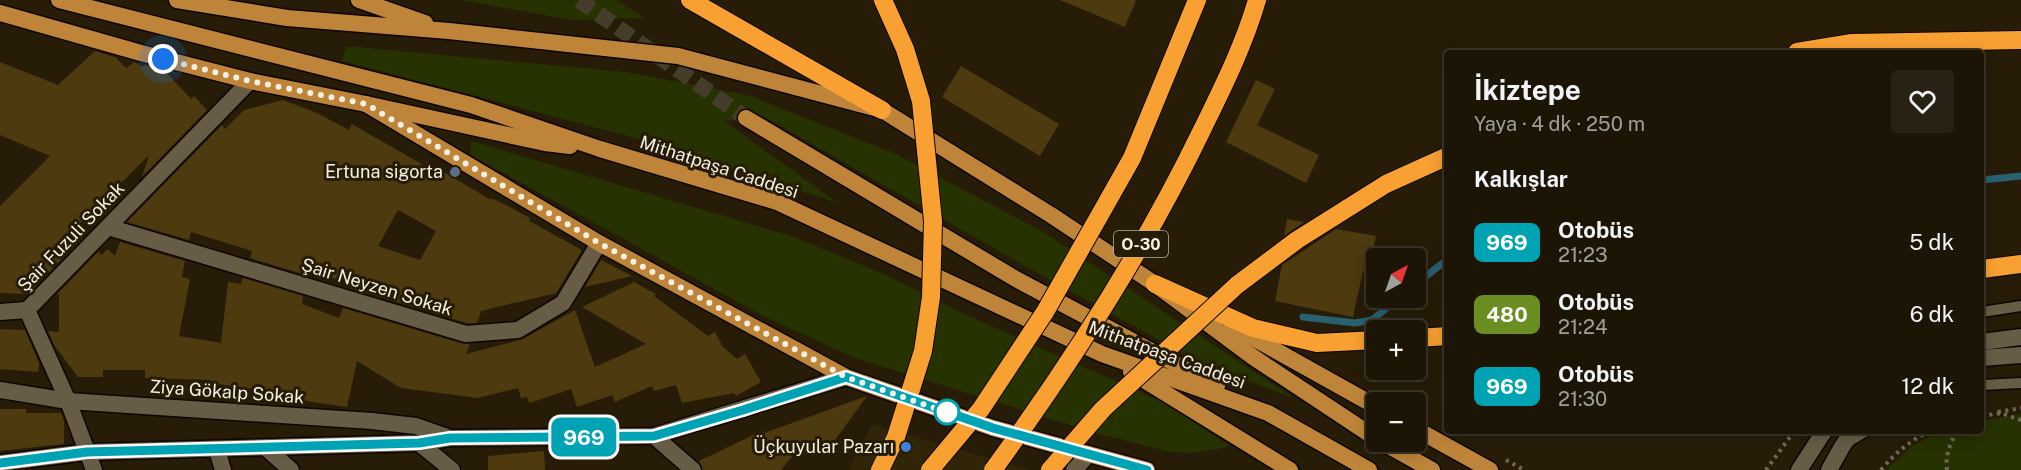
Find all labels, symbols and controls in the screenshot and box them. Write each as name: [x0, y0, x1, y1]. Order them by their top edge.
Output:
your location: [148, 44, 178, 74]
button: heart: [1891, 70, 1954, 133]
text: İkiztepe: [1474, 73, 1581, 106]
text: Yaya · 4 dk · 250 m: [1474, 112, 1645, 136]
street label: Mithatpaşa Caddesi: [637, 131, 801, 202]
place label: Ertuna sigorta: [325, 161, 443, 182]
marker: Ertuna sigorta: [448, 165, 462, 179]
text: Kalkışlar: [1474, 166, 1568, 192]
street label: Şair Fuzuli Sokak: [13, 177, 128, 296]
text: Otobüs: [1558, 217, 1634, 243]
text: 5 dk: [1909, 229, 1954, 255]
text: 969: [1486, 230, 1528, 255]
road number: O-30: [1114, 231, 1168, 257]
text: 21:23: [1558, 243, 1608, 267]
north arrow: [1366, 248, 1426, 308]
map controls: [1366, 248, 1426, 452]
street label: Şair Neyzen Sokak: [299, 254, 455, 319]
text: Otobüs: [1558, 289, 1634, 315]
text: 6 dk: [1910, 301, 1954, 327]
text: 480: [1486, 302, 1528, 327]
text: 21:24: [1558, 315, 1607, 339]
street label: Mithatpaşa Caddesi: [1086, 316, 1248, 393]
button: +: [1366, 320, 1426, 380]
text: Otobüs: [1558, 361, 1634, 387]
text: 12 dk: [1901, 373, 1954, 399]
text: 969: [1486, 374, 1528, 399]
street label: Ziya Gökalp Sokak: [149, 376, 305, 407]
text: 21:30: [1558, 387, 1607, 411]
button: −: [1366, 392, 1426, 452]
unlabelled marker: [934, 399, 960, 425]
line badge: 969: [550, 418, 618, 456]
text: 969: [563, 425, 605, 450]
place label: Üçkuyular Pazarı: [753, 435, 894, 457]
marker: Üçkuyular Pazarı: [899, 440, 913, 454]

